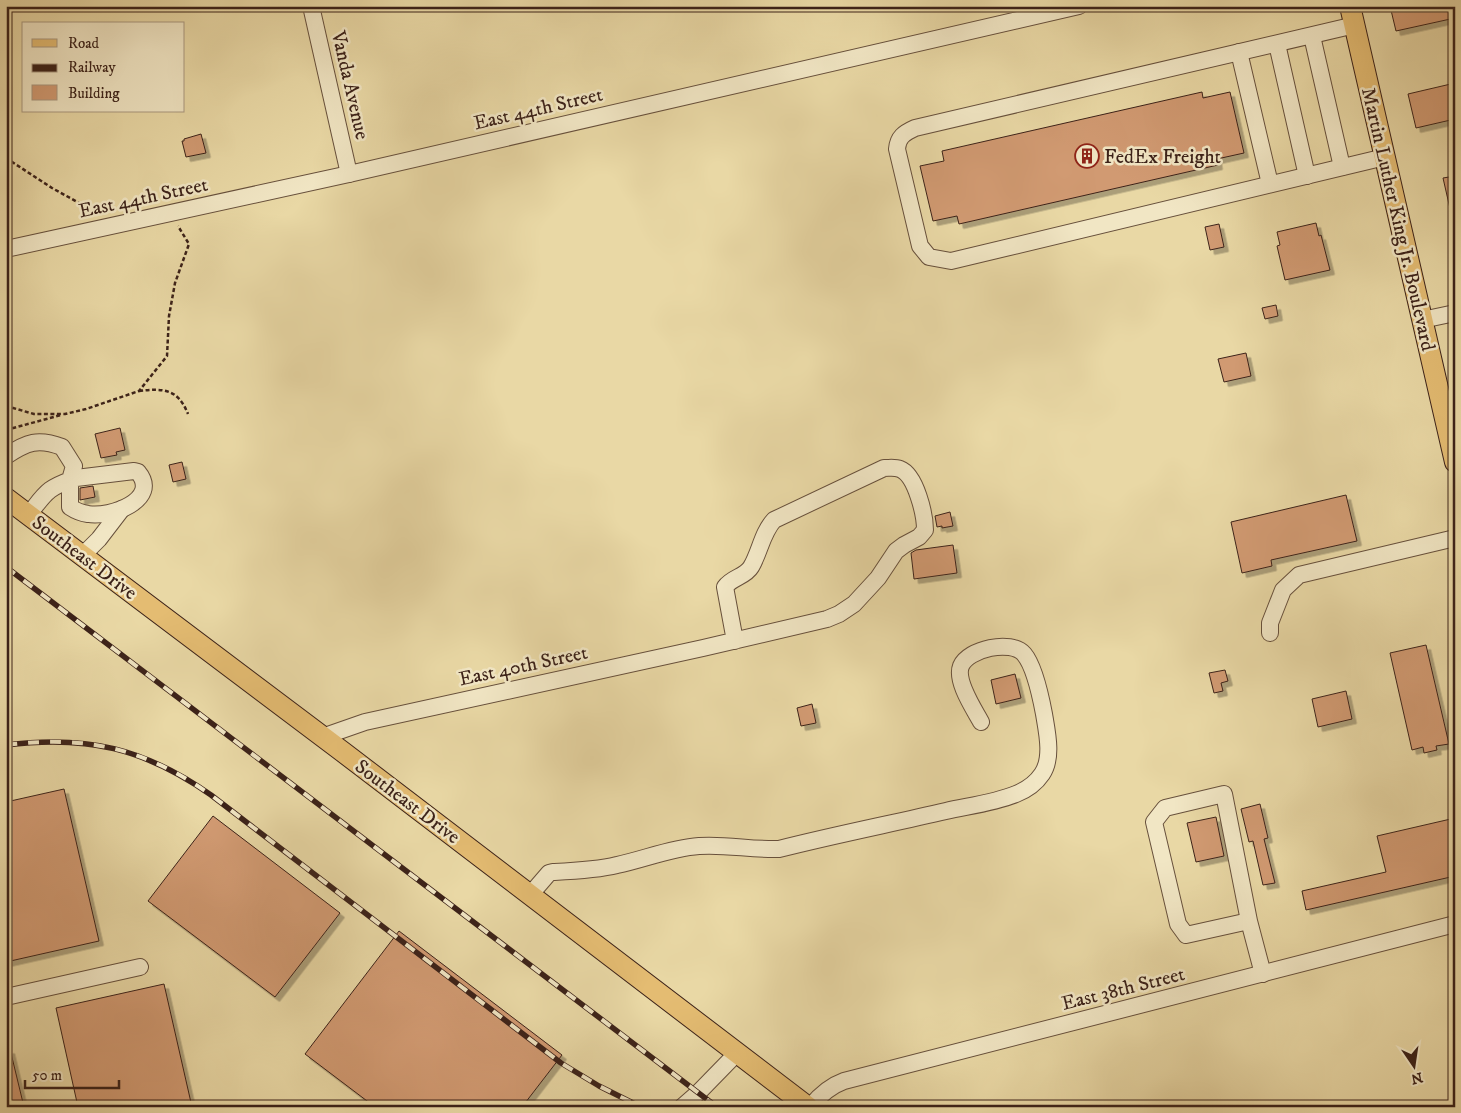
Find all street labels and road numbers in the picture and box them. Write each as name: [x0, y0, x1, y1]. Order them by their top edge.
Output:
street label: Vanda Avenue: [325, 28, 374, 142]
street label: East 44th Street: [471, 82, 605, 136]
street label: Martin Luther King Jr. Boulevard: [1355, 85, 1440, 354]
street label: East 44th Street: [76, 173, 210, 224]
street label: Southeast Drive: [27, 510, 142, 606]
street label: East 40th Street: [457, 641, 590, 692]
street label: Southeast Drive: [350, 754, 465, 850]
street label: East 38th Street: [1059, 962, 1188, 1017]

